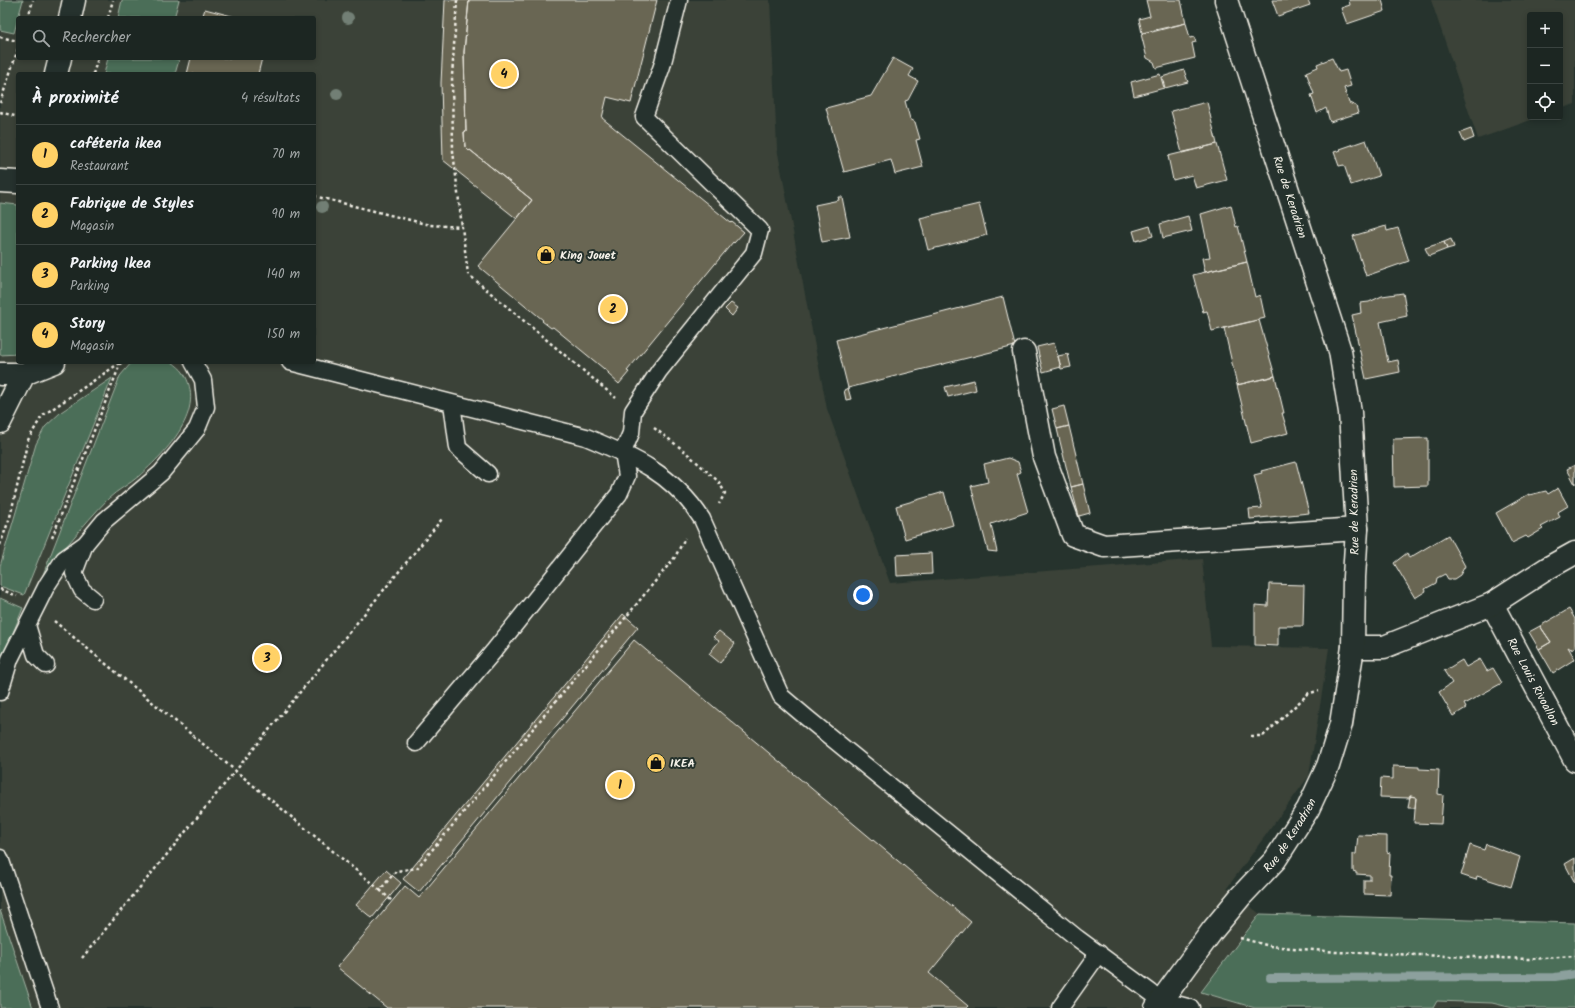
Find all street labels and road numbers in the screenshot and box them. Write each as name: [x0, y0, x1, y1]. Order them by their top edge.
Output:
street label: Rue de Keradrien: [1267, 153, 1312, 241]
street label: Rue de Keradrien: [1344, 469, 1365, 555]
street label: Rue Louis Rivoallon: [1502, 634, 1564, 729]
street label: Rue de Keradrien: [1259, 795, 1322, 877]

